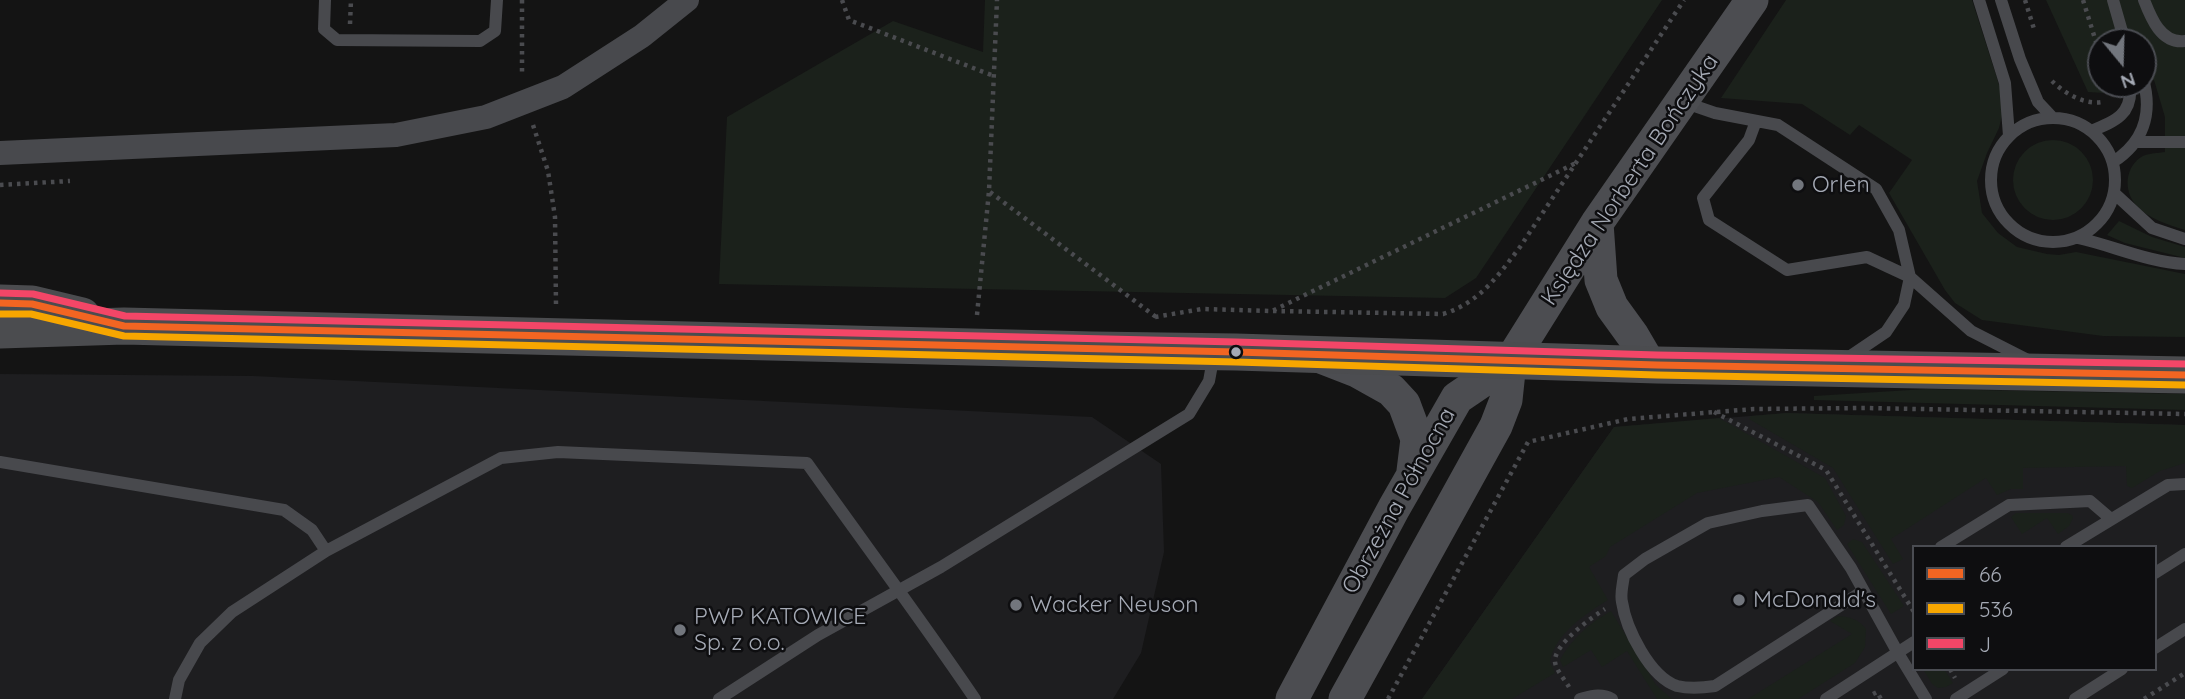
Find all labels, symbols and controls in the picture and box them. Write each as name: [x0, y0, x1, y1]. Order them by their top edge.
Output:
north arrow: [2087, 28, 2157, 98]
street label: Księdza Norberta Bończyka: [1536, 49, 1724, 311]
text: N: [2118, 67, 2139, 95]
place label: Orlen: [1812, 171, 1870, 199]
marker: Orlen: [1790, 177, 1806, 193]
unlabelled marker: [1229, 345, 1243, 359]
street label: Obrzeżna Północna: [1337, 403, 1461, 599]
legend: [1912, 545, 2157, 671]
text: 66: [1979, 561, 2002, 587]
place label: McDonald's: [1753, 586, 1876, 614]
place label: Wacker Neuson: [1030, 591, 1199, 619]
marker: McDonald's: [1731, 592, 1747, 608]
text: 536: [1979, 596, 2013, 622]
marker: Wacker Neuson: [1008, 597, 1024, 613]
place label: PWP KATOWICE Sp. z o.o.: [694, 603, 866, 657]
marker: PWP KATOWICE Sp. z o.o.: [672, 622, 688, 638]
text: J: [1979, 631, 1991, 657]

